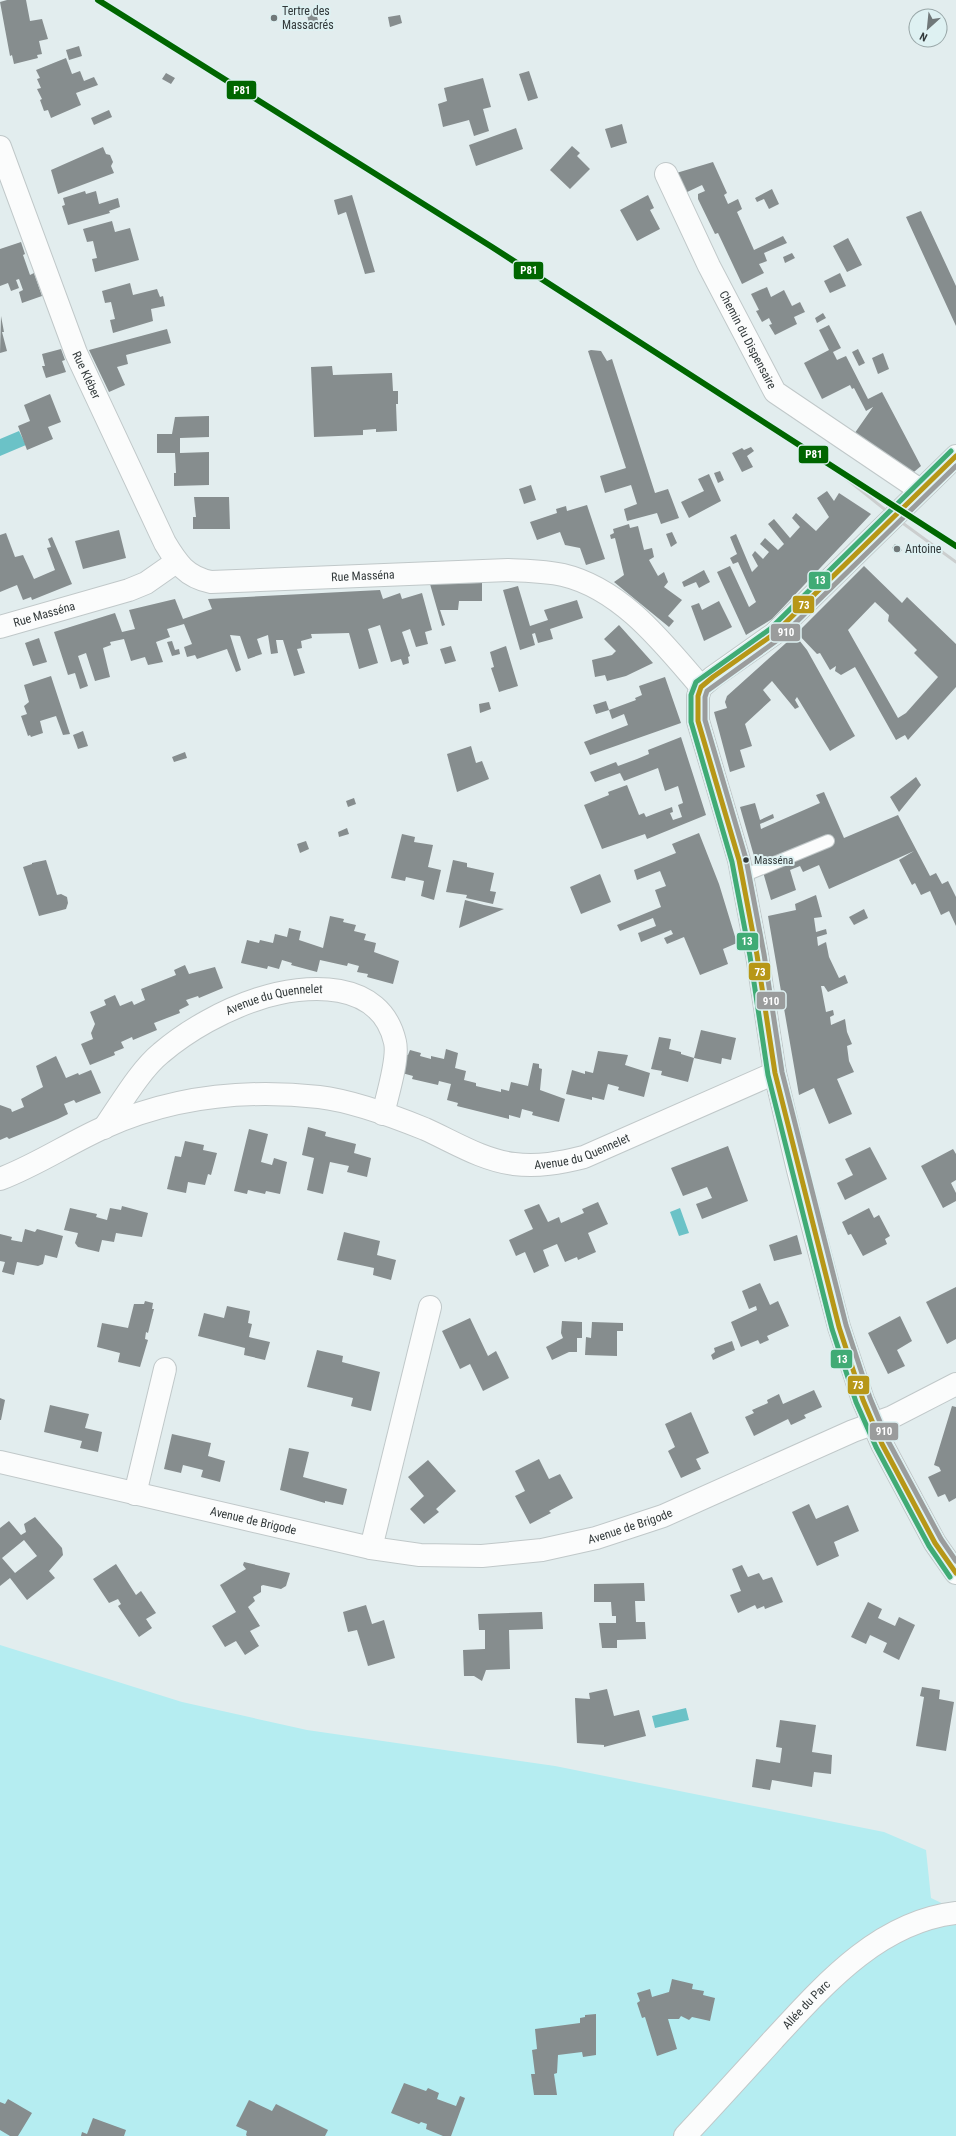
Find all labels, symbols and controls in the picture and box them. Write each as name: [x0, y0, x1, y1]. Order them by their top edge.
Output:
place label: Tertre des Massacrés: [282, 4, 334, 32]
north arrow: [908, 8, 948, 48]
marker: Tertre des Massacrés: [269, 13, 279, 23]
text: N: [918, 29, 930, 44]
line badge: P81: [226, 80, 257, 100]
text: P81: [233, 84, 251, 97]
line badge: P81: [513, 261, 544, 280]
text: P81: [520, 264, 538, 277]
street label: Chemin du Dispensaire: [716, 288, 779, 392]
street label: Rue Kléber: [69, 349, 104, 401]
line badge: P81: [798, 445, 829, 464]
text: P81: [805, 448, 823, 461]
place label: Antoine: [905, 542, 942, 556]
marker: Antoine: [892, 544, 902, 554]
street label: Rue Masséna: [331, 568, 395, 584]
line badge: 13: [808, 571, 831, 590]
text: 13: [814, 574, 826, 587]
line badge: 73: [792, 595, 815, 614]
street label: Rue Masséna: [12, 599, 77, 630]
text: 73: [798, 599, 810, 612]
line badge: 910: [770, 623, 801, 642]
text: 910: [778, 626, 795, 639]
place label: Masséna: [754, 854, 793, 867]
marker: Masséna: [741, 855, 751, 865]
line badge: 13: [736, 932, 759, 951]
text: 13: [741, 935, 753, 948]
line badge: 73: [748, 962, 771, 981]
text: 73: [754, 966, 766, 979]
street label: Avenue du Quennelet: [224, 982, 323, 1018]
line badge: 910: [756, 991, 786, 1010]
text: 910: [763, 995, 780, 1008]
street label: Avenue du Quennelet: [534, 1131, 632, 1172]
line badge: 13: [830, 1349, 853, 1369]
text: 13: [836, 1353, 848, 1366]
line badge: 73: [847, 1375, 870, 1395]
text: 73: [852, 1379, 864, 1392]
line badge: 910: [869, 1422, 899, 1441]
text: 910: [876, 1425, 893, 1438]
street label: Avenue de Brigode: [209, 1504, 298, 1538]
street label: Avenue de Brigode: [587, 1506, 675, 1547]
street label: Allée du Parc: [780, 1977, 833, 2032]

